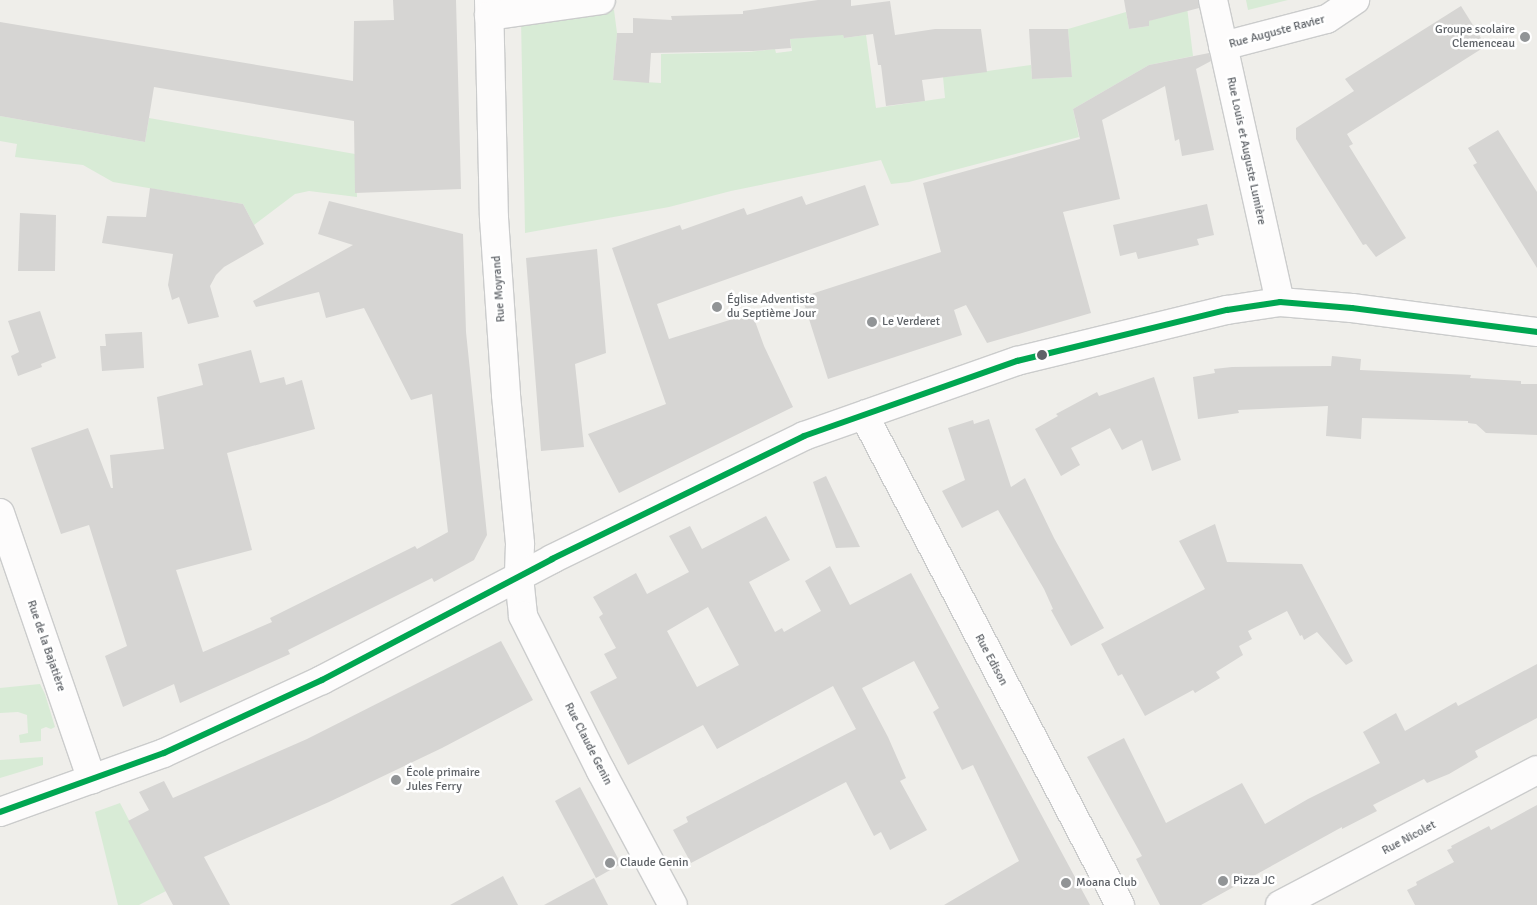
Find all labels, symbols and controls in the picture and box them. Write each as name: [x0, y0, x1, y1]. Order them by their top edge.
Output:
street label: Rue Auguste Ravier: [1227, 12, 1327, 52]
place label: Groupe scolaire Clemenceau: [1435, 23, 1515, 51]
marker: Groupe scolaire Clemenceau: [1519, 31, 1531, 43]
street label: Rue Louis et Auguste Lumière: [1223, 76, 1269, 226]
street label: Rue Moyrand: [489, 255, 509, 323]
place label: Église Adventiste du Septième Jour: [727, 293, 816, 321]
marker: Église Adventiste du Septième Jour: [711, 301, 723, 313]
place label: Le Verderet: [882, 315, 940, 329]
marker: Le Verderet: [866, 316, 878, 328]
unlabelled marker: [1037, 350, 1047, 360]
street label: Rue de la Bajatière: [24, 598, 68, 694]
street label: Rue Edison: [971, 632, 1011, 688]
street label: Rue Claude Genin: [561, 700, 615, 788]
place label: École primaire Jules Ferry: [406, 766, 480, 794]
marker: École primaire Jules Ferry: [390, 774, 402, 786]
street label: Rue Nicolet: [1380, 818, 1438, 858]
place label: Claude Genin: [620, 856, 689, 870]
marker: Claude Genin: [604, 857, 616, 869]
place label: Pizza JC: [1233, 874, 1275, 888]
marker: Pizza JC: [1217, 875, 1229, 887]
place label: Moana Club: [1076, 876, 1137, 890]
marker: Moana Club: [1060, 877, 1072, 889]

